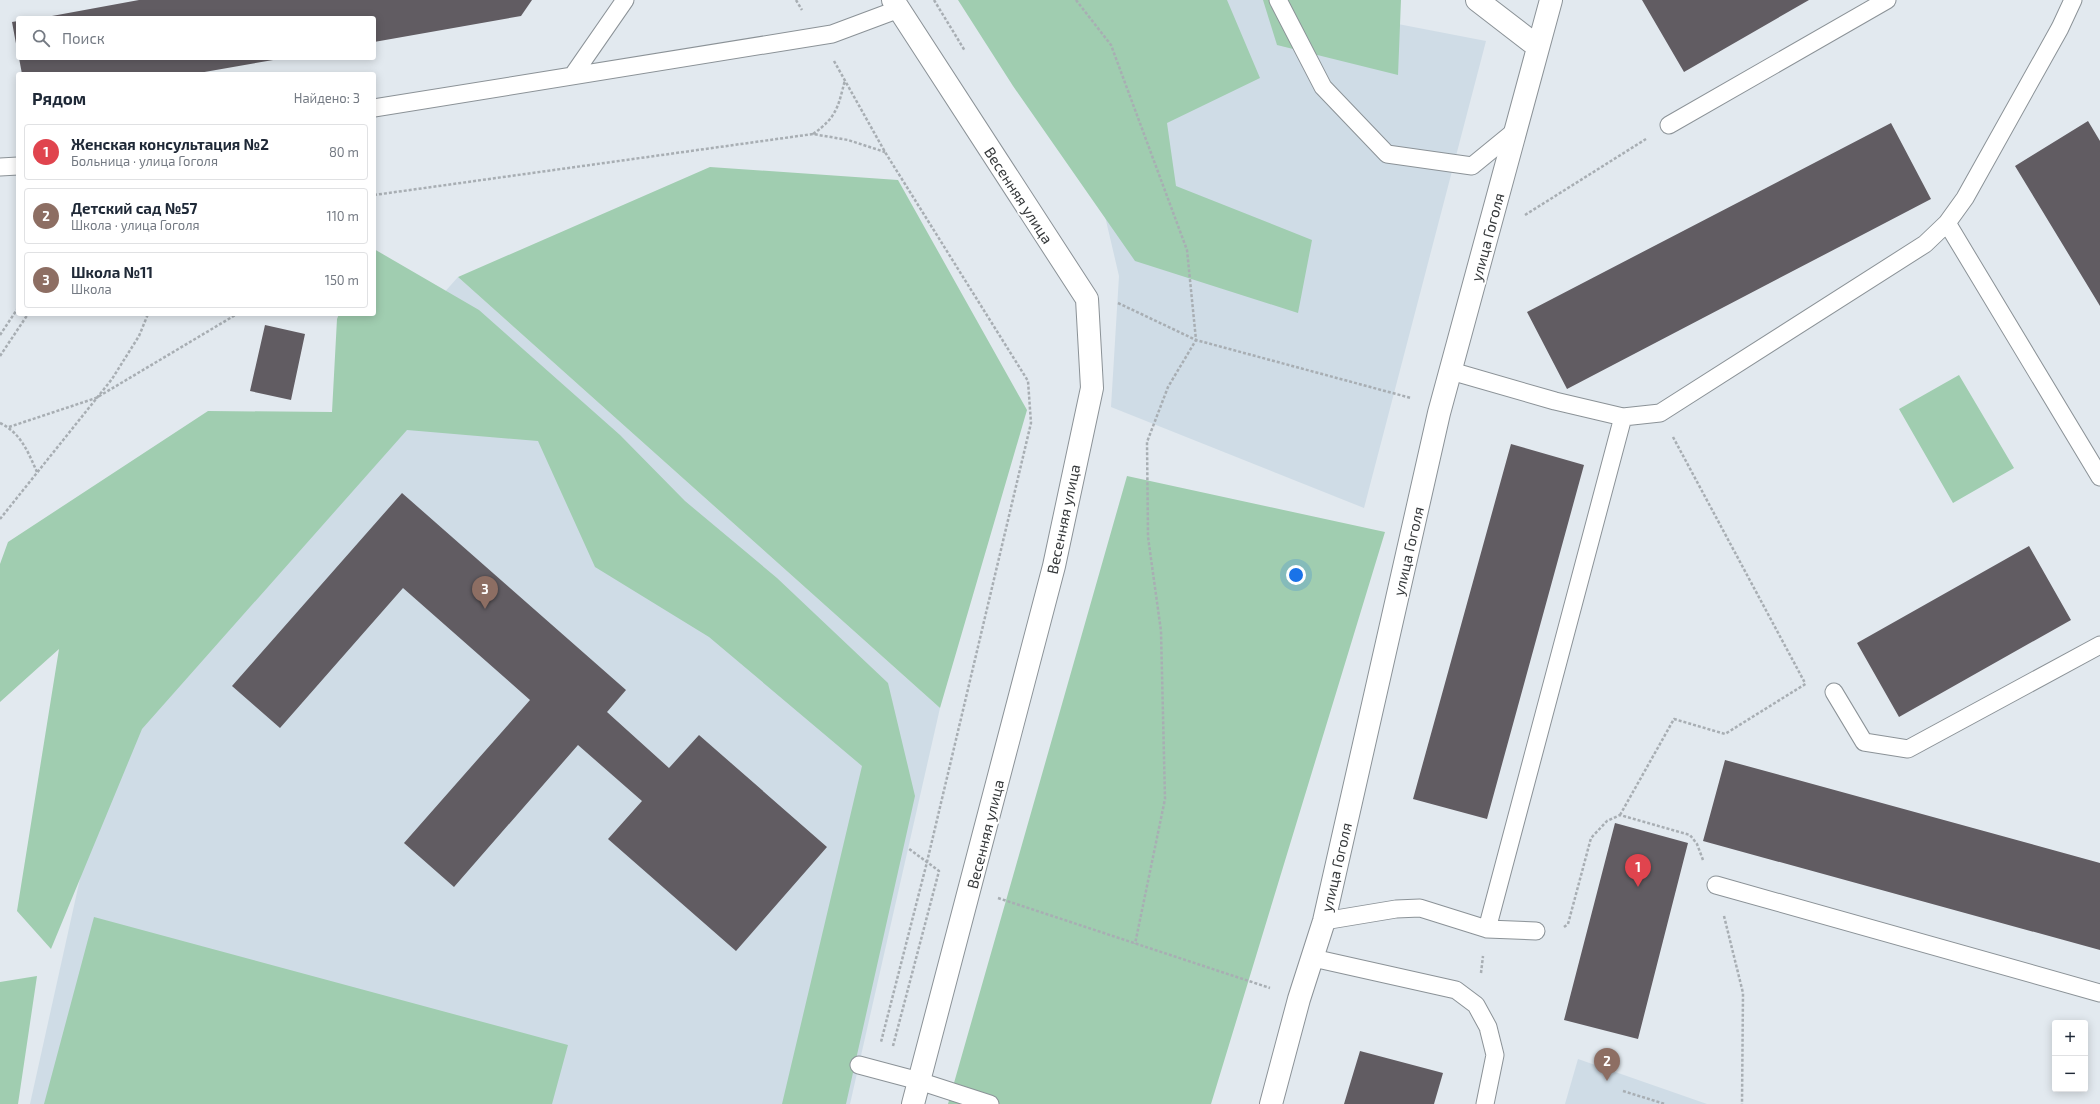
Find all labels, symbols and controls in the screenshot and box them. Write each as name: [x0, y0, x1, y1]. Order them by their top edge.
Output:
search box: [16, 16, 376, 60]
icon: search: [30, 27, 52, 49]
text: Поиск: [62, 29, 105, 47]
text: Рядом: [32, 88, 86, 108]
text: Найдено: 3: [294, 90, 360, 106]
text: Женская консультация №2: [71, 135, 269, 153]
street label: Весенняя улица: [980, 143, 1057, 247]
text: 1: [43, 144, 49, 160]
text: 80 m: [329, 144, 359, 160]
text: Больница · улица Гоголя: [71, 153, 218, 169]
street label: улица Гоголя: [1467, 191, 1508, 284]
text: Детский сад №57: [71, 199, 197, 217]
text: 2: [42, 208, 50, 224]
text: 110 m: [327, 208, 359, 224]
text: Школа · улица Гоголя: [71, 217, 200, 233]
text: Школа №11: [71, 263, 153, 281]
text: 3: [42, 272, 50, 288]
text: 150 m: [325, 272, 359, 288]
text: Школа: [71, 281, 112, 297]
street label: Весенняя улица: [1043, 462, 1084, 576]
street label: улица Гоголя: [1389, 505, 1428, 598]
your location: [1286, 565, 1306, 585]
pin: 3: [472, 576, 498, 609]
street label: Весенняя улица: [963, 778, 1008, 891]
street label: улица Гоголя: [1317, 821, 1356, 914]
pin: 1: [1625, 854, 1651, 887]
map controls: [2052, 1020, 2088, 1092]
button: +: [2052, 1020, 2088, 1056]
pin: 2: [1594, 1048, 1620, 1081]
button: −: [2052, 1056, 2088, 1092]

